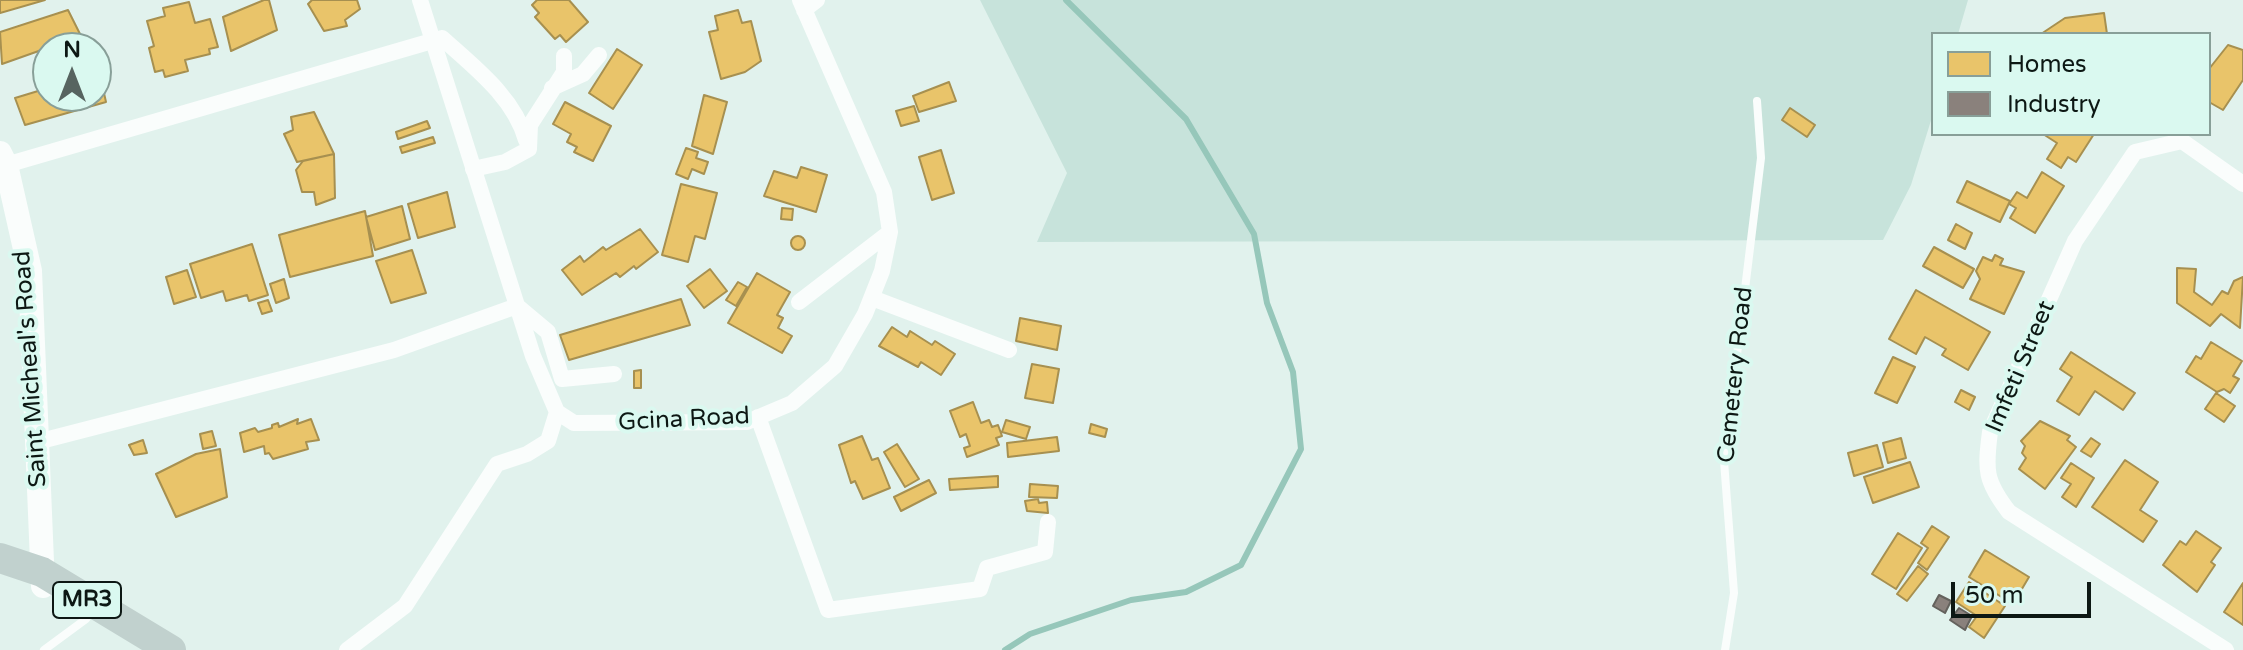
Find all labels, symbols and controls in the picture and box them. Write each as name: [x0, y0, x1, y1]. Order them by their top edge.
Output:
north arrow: [32, 32, 112, 112]
legend: [1931, 32, 2211, 136]
text: N: [63, 37, 81, 63]
text: Homes: [2007, 50, 2087, 79]
text: Industry: [2007, 90, 2101, 119]
street label: Saint Micheal's Road: [8, 250, 54, 488]
street label: Cemetery Road: [1712, 286, 1760, 464]
street label: Imfeti Street: [1980, 297, 2062, 437]
street label: Gcina Road: [618, 402, 750, 438]
scale bar: [1955, 566, 2095, 616]
text: 50 m: [1965, 581, 2023, 610]
road number: MR3: [53, 582, 121, 618]

